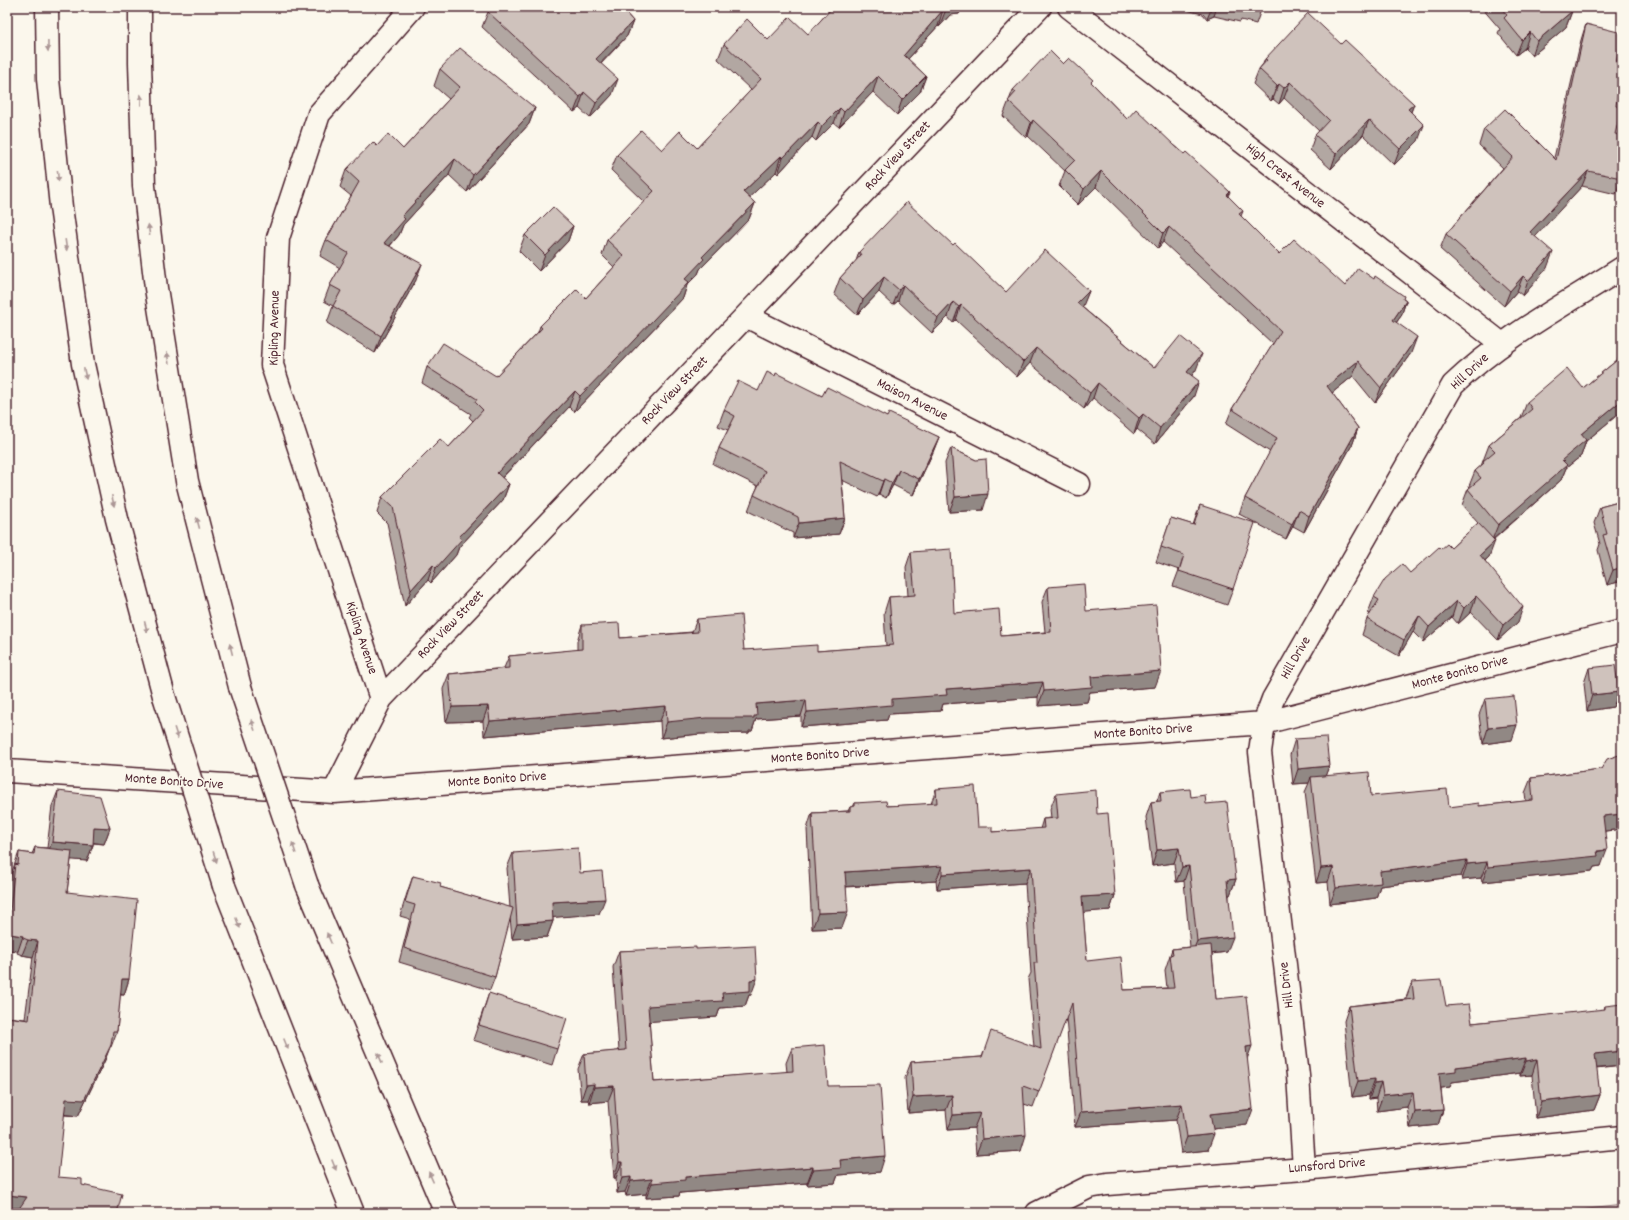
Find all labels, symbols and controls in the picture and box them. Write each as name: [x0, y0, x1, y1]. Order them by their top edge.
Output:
one-way arrow: [44, 40, 51, 52]
one-way arrow: [138, 93, 144, 106]
street label: Rock View Street: [860, 117, 936, 195]
street label: High Crest Avenue: [1241, 138, 1329, 214]
one-way arrow: [54, 169, 61, 182]
one-way arrow: [146, 224, 152, 236]
one-way arrow: [63, 239, 69, 251]
street label: Kipling Avenue: [264, 290, 286, 366]
street label: Hill Drive: [1446, 349, 1494, 395]
one-way arrow: [165, 352, 171, 364]
street label: Rock View Street: [637, 352, 713, 430]
one-way arrow: [83, 368, 89, 380]
street label: Maison Avenue: [873, 374, 951, 426]
one-way arrow: [111, 495, 117, 507]
one-way arrow: [195, 517, 201, 529]
street label: Rock View Street: [413, 586, 489, 664]
street label: Kipling Avenue: [340, 599, 382, 677]
one-way arrow: [143, 620, 149, 633]
street label: Hill Drive: [1276, 633, 1316, 683]
one-way arrow: [227, 643, 233, 655]
street label: Monte Bonito Drive: [1410, 651, 1510, 695]
one-way arrow: [250, 718, 256, 730]
street label: Monte Bonito Drive: [1093, 719, 1193, 745]
one-way arrow: [173, 727, 179, 739]
street label: Monte Bonito Drive: [770, 743, 870, 769]
street label: Monte Bonito Drive: [447, 767, 547, 793]
street label: Monte Bonito Drive: [124, 769, 224, 795]
one-way arrow: [291, 841, 297, 853]
one-way arrow: [212, 851, 218, 863]
one-way arrow: [236, 917, 242, 929]
one-way arrow: [326, 932, 332, 944]
street label: Hill Drive: [1274, 961, 1300, 1009]
one-way arrow: [284, 1038, 290, 1050]
one-way arrow: [376, 1051, 382, 1063]
street label: Lunsford Drive: [1288, 1153, 1366, 1179]
one-way arrow: [331, 1159, 337, 1171]
one-way arrow: [428, 1172, 434, 1183]

